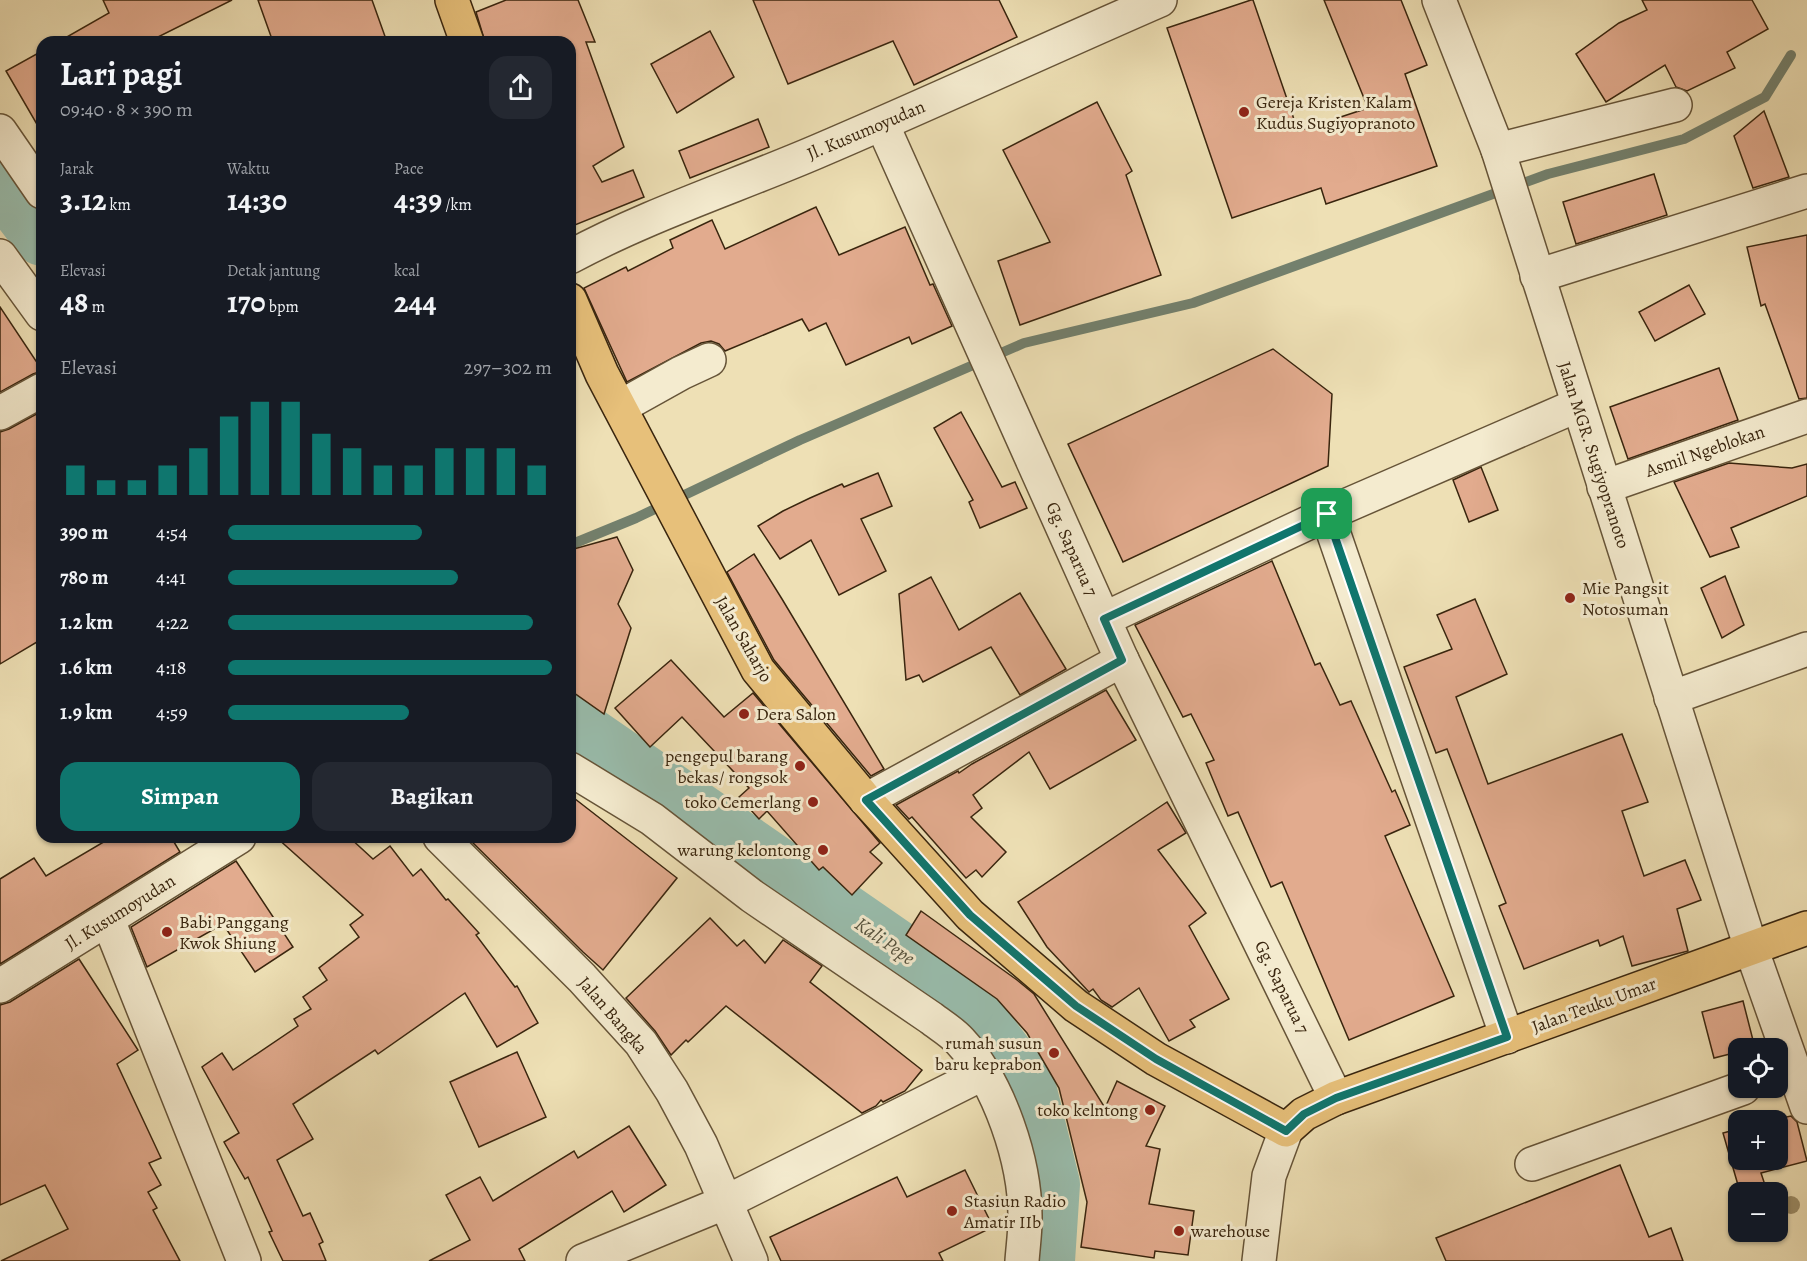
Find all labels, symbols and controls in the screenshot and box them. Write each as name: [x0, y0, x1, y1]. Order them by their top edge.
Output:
text: Lari pagi: [60, 51, 183, 96]
button: share: [489, 56, 552, 119]
place label: Gereja Kristen Kalam Kudus Sugiyopranoto: [1256, 90, 1415, 135]
street label: Jl. Kusumoyudan: [803, 94, 929, 166]
text: 09:40 · 8 × 390 m: [60, 96, 193, 123]
marker: Gereja Kristen Kalam Kudus Sugiyopranoto: [1237, 105, 1251, 119]
text: Jarak: [60, 158, 94, 180]
text: Waktu: [227, 158, 270, 180]
text: Pace: [394, 158, 424, 180]
text: 3.12: [60, 180, 106, 220]
text: 14:30: [227, 180, 287, 220]
text: 4:39: [394, 180, 442, 220]
text: km: [106, 194, 131, 216]
text: /km: [442, 194, 472, 216]
text: Elevasi: [60, 260, 106, 282]
text: Detak jantung: [227, 260, 320, 282]
text: kcal: [394, 260, 420, 282]
text: 48: [60, 282, 89, 322]
text: 170: [227, 282, 266, 322]
text: 244: [394, 282, 437, 322]
text: m: [89, 296, 105, 318]
text: bpm: [266, 296, 299, 318]
text: Elevasi: [60, 354, 117, 381]
text: 297–302 m: [464, 354, 552, 381]
street label: Jalan MGR. Sugiyopranoto: [1552, 359, 1636, 552]
street label: Asmil Ngeblokan: [1641, 419, 1768, 483]
pin: [1301, 488, 1352, 539]
icon: arrive: [1310, 497, 1343, 530]
street label: Gg. Saparua 7: [1041, 498, 1104, 600]
text: 390 m: [60, 519, 108, 546]
text: 4:54: [156, 519, 187, 546]
text: 780 m: [60, 564, 108, 591]
text: 4:41: [156, 564, 186, 591]
place label: Mie Pangsit Notosuman: [1582, 576, 1669, 621]
street label: Jalan Saharjo: [710, 591, 778, 687]
marker: Mie Pangsit Notosuman: [1563, 591, 1577, 605]
text: 1.2 km: [60, 609, 113, 636]
text: 4:22: [156, 609, 189, 636]
text: 1.6 km: [60, 654, 113, 681]
text: 4:18: [156, 654, 186, 681]
text: 1.9 km: [60, 699, 113, 726]
text: 4:59: [156, 699, 188, 726]
place label: Dera Salon: [756, 702, 836, 726]
marker: Dera Salon: [737, 707, 751, 721]
place label: pengepul barang bekas/ rongsok: [665, 744, 788, 789]
marker: pengepul barang bekas/ rongsok: [793, 759, 807, 773]
button: Simpan: [60, 762, 300, 831]
button: Bagikan: [312, 762, 552, 831]
place label: toko Cemerlang: [684, 790, 801, 814]
marker: toko Cemerlang: [806, 795, 820, 809]
place label: warung kelontong: [676, 838, 811, 862]
marker: warung kelontong: [816, 843, 830, 857]
street label: Jl. Kusumoyudan: [60, 868, 180, 956]
place label: Babi Panggang Kwok Shiung: [179, 910, 289, 955]
water label: Kali Pepe: [850, 911, 920, 971]
marker: Babi Panggang Kwok Shiung: [160, 925, 174, 939]
street label: Gg. Saparua 7: [1249, 936, 1315, 1038]
street label: Jalan Bangka: [573, 971, 654, 1059]
street label: Jalan Teuku Umar: [1528, 971, 1660, 1039]
place label: rumah susun baru keprabon: [935, 1031, 1042, 1076]
map controls: [1728, 1038, 1788, 1242]
button: locate: [1728, 1038, 1788, 1098]
marker: rumah susun baru keprabon: [1047, 1046, 1061, 1060]
place label: toko kelntong: [1037, 1098, 1138, 1122]
marker: toko kelntong: [1143, 1103, 1157, 1117]
button: +: [1728, 1110, 1788, 1170]
button: −: [1728, 1182, 1788, 1242]
place label: Stasiun Radio Amatir IIb: [963, 1189, 1066, 1234]
marker: Stasiun Radio Amatir IIb: [945, 1204, 959, 1218]
place label: warehouse: [1190, 1219, 1270, 1243]
marker: warehouse: [1172, 1224, 1186, 1238]

